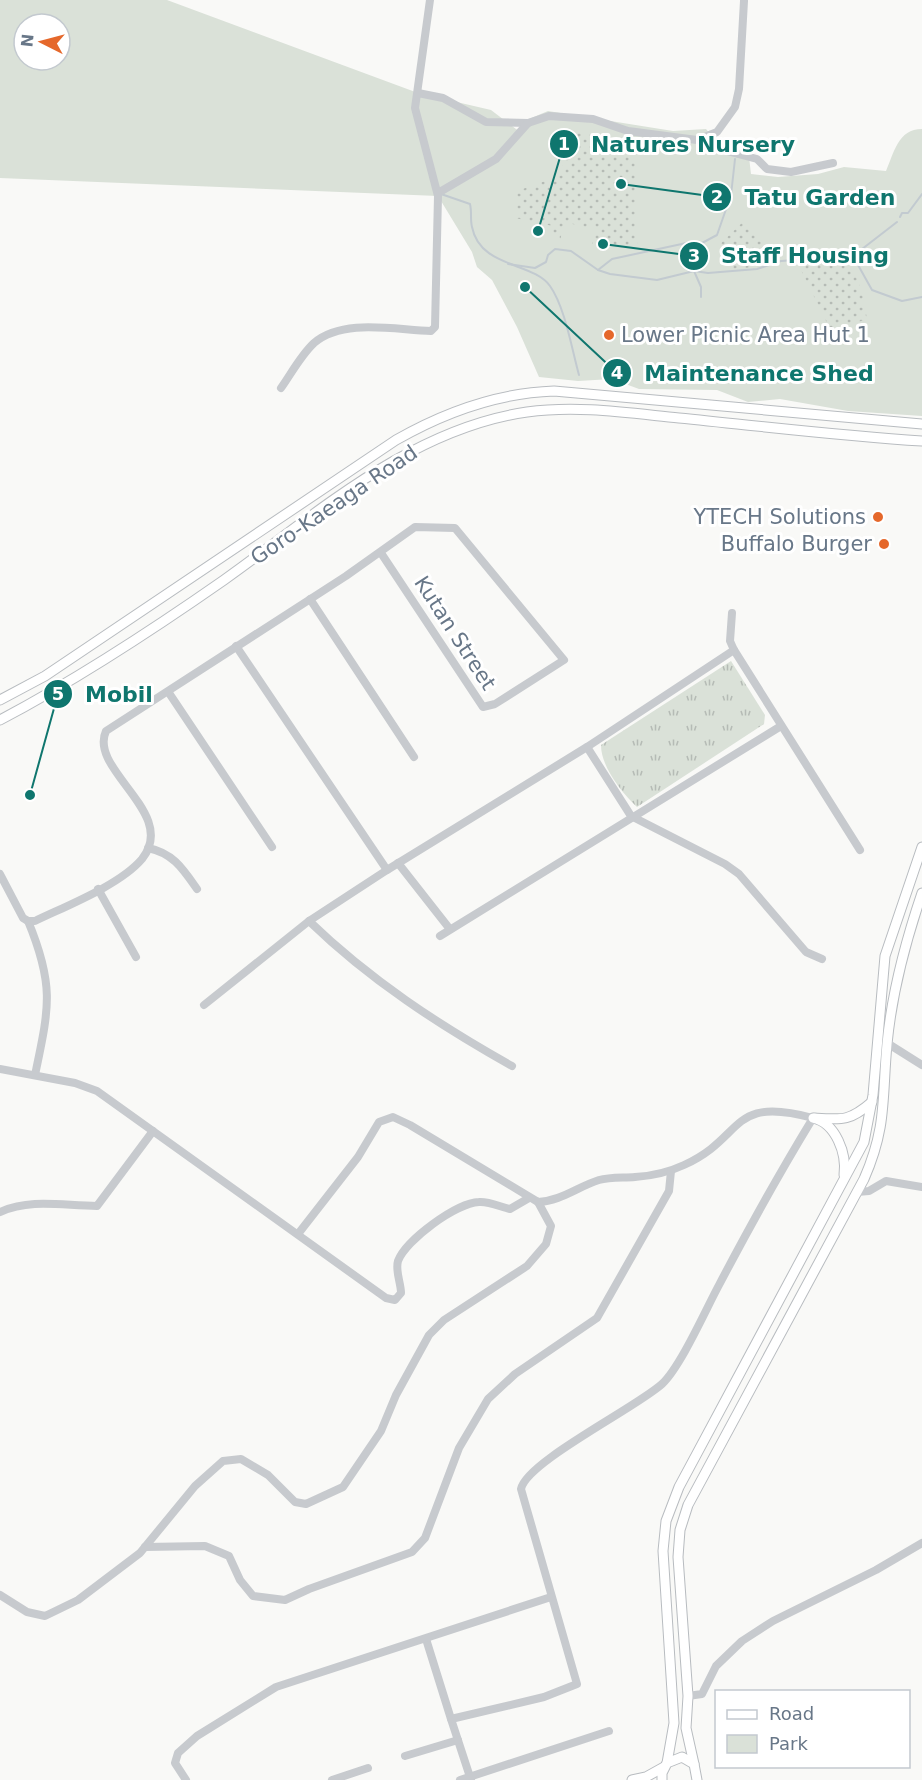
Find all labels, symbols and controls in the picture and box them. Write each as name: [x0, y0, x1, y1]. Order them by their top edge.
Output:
north arrow: [12, 12, 72, 72]
text: N: [17, 33, 38, 48]
callout: Natures Nursery: [549, 124, 807, 164]
text: Natures Nursery: [591, 132, 795, 157]
text: 1: [558, 133, 570, 154]
callout: Tatu Garden: [702, 177, 907, 217]
text: Tatu Garden: [745, 185, 895, 210]
text: 2: [711, 186, 723, 207]
callout: Staff Housing: [679, 236, 901, 276]
text: Staff Housing: [721, 243, 889, 268]
text: 3: [688, 245, 700, 266]
place label: Lower Picnic Area Hut 1: [621, 323, 870, 347]
marker: Lower Picnic Area Hut 1: [602, 328, 616, 342]
callout: Maintenance Shed: [602, 353, 885, 393]
text: Maintenance Shed: [644, 361, 874, 386]
text: 4: [611, 362, 623, 383]
street label: Goro-Kaeaga Road: [246, 440, 422, 570]
place label: YTECH Solutions: [692, 505, 866, 529]
marker: YTECH Solutions: [871, 510, 885, 524]
place label: Buffalo Burger: [721, 532, 872, 556]
marker: Buffalo Burger: [877, 537, 891, 551]
street label: Kutan Street: [409, 572, 501, 694]
callout: Mobil: [43, 674, 165, 714]
text: Mobil: [85, 682, 153, 707]
text: 5: [52, 683, 64, 704]
legend: [715, 1690, 910, 1768]
text: Road: [769, 1703, 814, 1724]
text: Park: [769, 1733, 808, 1754]

